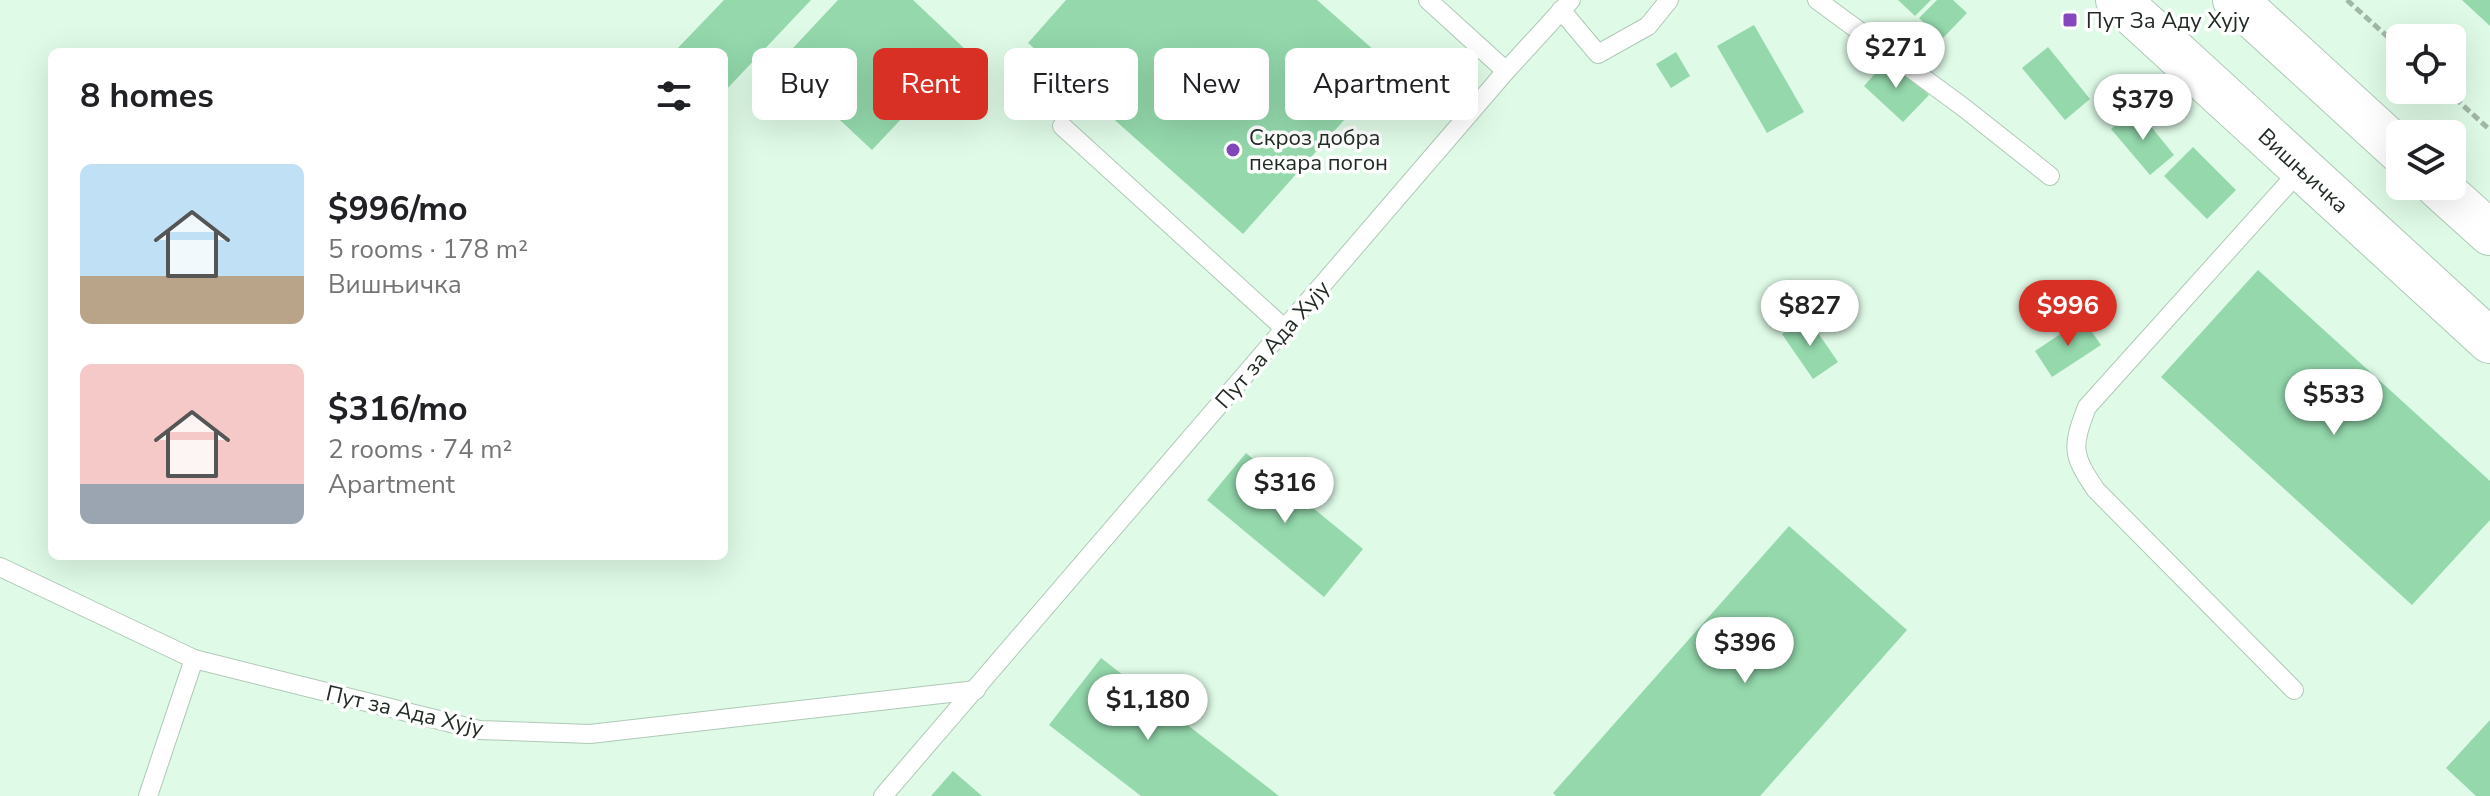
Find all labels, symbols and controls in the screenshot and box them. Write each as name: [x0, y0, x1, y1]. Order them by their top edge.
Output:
place label: Пут За Аду Хују: [2086, 6, 2250, 36]
marker: Пут За Аду Хују: [2061, 11, 2079, 29]
pin: $271: [1849, 22, 1943, 90]
map controls: [2386, 24, 2466, 200]
button: locate: [2386, 24, 2466, 104]
text: $271: [1865, 30, 1927, 65]
chip: Buy: [752, 48, 857, 120]
chip: Rent: [873, 48, 988, 120]
chip: Filters: [1004, 48, 1138, 120]
chip: New: [1154, 48, 1269, 120]
chip: Apartment: [1285, 48, 1478, 120]
text: 8 homes: [80, 73, 214, 119]
icon: filters: [652, 74, 696, 118]
pin: $379: [2096, 74, 2190, 142]
text: $379: [2112, 82, 2174, 117]
button: layers: [2386, 120, 2466, 200]
street label: Вишњичка: [2251, 122, 2355, 220]
place label: Скроз добра пекара погон: [1249, 123, 1388, 178]
marker: Скроз добра пекара погон: [1224, 141, 1242, 159]
text: $996/mo: [328, 186, 468, 232]
icon: home: [144, 196, 240, 292]
text: 5 rooms · 178 m²: [328, 232, 528, 267]
text: Вишњичка: [328, 267, 462, 302]
street label: Пут за Ада Хују: [1209, 274, 1337, 415]
pin: $827: [1763, 280, 1857, 348]
pin: $996: [2021, 280, 2115, 348]
text: $827: [1779, 288, 1841, 323]
text: $996: [2037, 288, 2099, 323]
pin: $533: [2287, 369, 2381, 437]
text: $533: [2303, 377, 2365, 412]
text: $316/mo: [328, 386, 468, 432]
icon: home: [144, 396, 240, 492]
text: 2 rooms · 74 m²: [328, 432, 512, 467]
pin: $316: [1238, 457, 1332, 525]
text: $316: [1254, 465, 1316, 500]
text: Apartment: [328, 467, 455, 502]
pin: $396: [1698, 617, 1792, 685]
text: $396: [1714, 625, 1776, 660]
pin: $1,180: [1083, 674, 1213, 742]
street label: Пут за Ада Хују: [323, 678, 487, 744]
text: $1,180: [1106, 682, 1190, 717]

